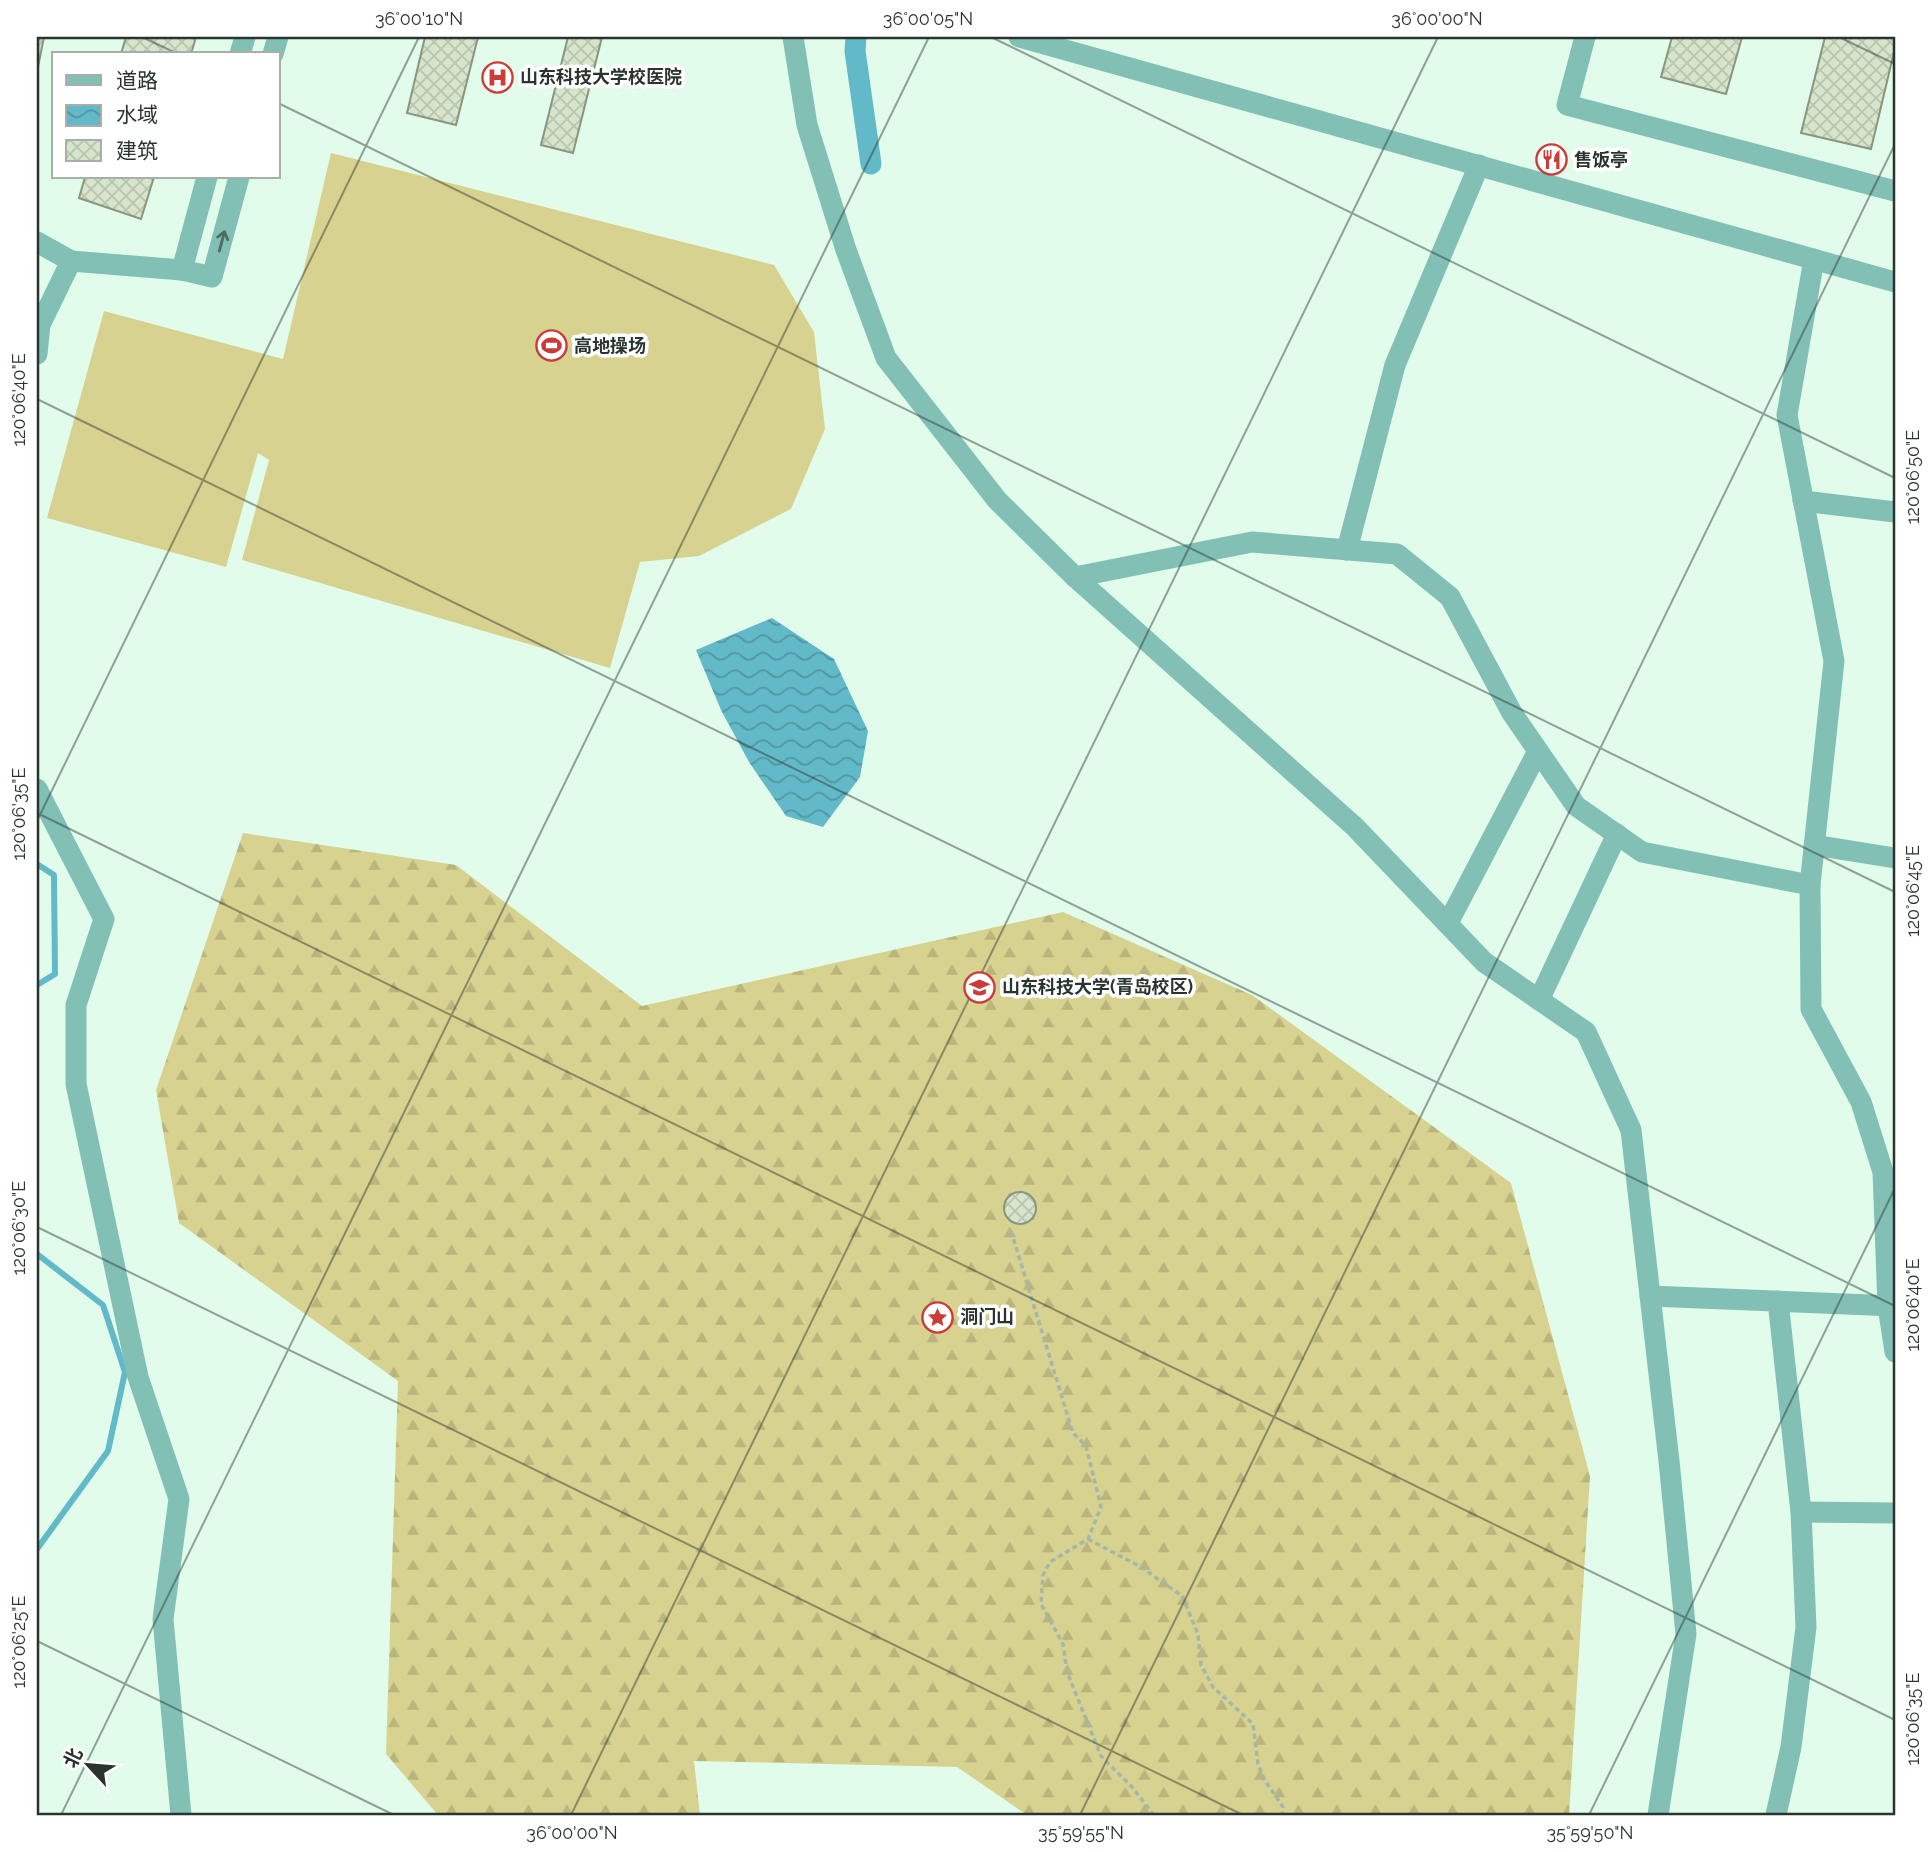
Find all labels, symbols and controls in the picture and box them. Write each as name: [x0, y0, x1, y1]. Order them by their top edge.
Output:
text: 36°00'10"N: [375, 8, 463, 29]
text: 36°00'05"N: [883, 8, 973, 29]
text: 36°00'00"N: [1391, 8, 1483, 29]
legend: [52, 52, 280, 178]
hospital icon: 山东科技大学校医院: [480, 60, 514, 94]
place label: 山东科技大学校医院: [520, 66, 682, 87]
text: 道路: [116, 68, 158, 93]
text: 水域: [116, 102, 158, 127]
text: 建筑: [116, 138, 158, 163]
restaurant icon: 售饭亭: [1534, 143, 1568, 177]
place label: 售饭亭: [1574, 149, 1628, 170]
one-way arrow: [216, 230, 229, 252]
sports icon: 高地操场: [534, 329, 568, 363]
place label: 高地操场: [574, 335, 646, 356]
text: 120°06'40"E: [8, 353, 29, 447]
text: 120°06'50"E: [1902, 430, 1923, 524]
text: 120°06'35"E: [8, 767, 29, 861]
text: 120°06'45"E: [1902, 845, 1923, 937]
school or university icon: 山东科技大学(青岛校区): [962, 970, 996, 1004]
place label: 山东科技大学(青岛校区): [1002, 976, 1193, 997]
text: 120°06'30"E: [8, 1181, 29, 1275]
text: 120°06'40"E: [1902, 1258, 1923, 1352]
place icon: 洞门山: [920, 1300, 954, 1334]
place label: 洞门山: [960, 1306, 1014, 1327]
text: 120°06'25"E: [8, 1595, 29, 1688]
text: 120°06'35"E: [1902, 1672, 1923, 1766]
north arrow: [52, 1730, 122, 1800]
text: 北: [59, 1744, 87, 1771]
text: 36°00'00"N: [526, 1822, 618, 1843]
text: 35°59'55"N: [1038, 1822, 1124, 1843]
text: 35°59'50"N: [1546, 1822, 1634, 1843]

